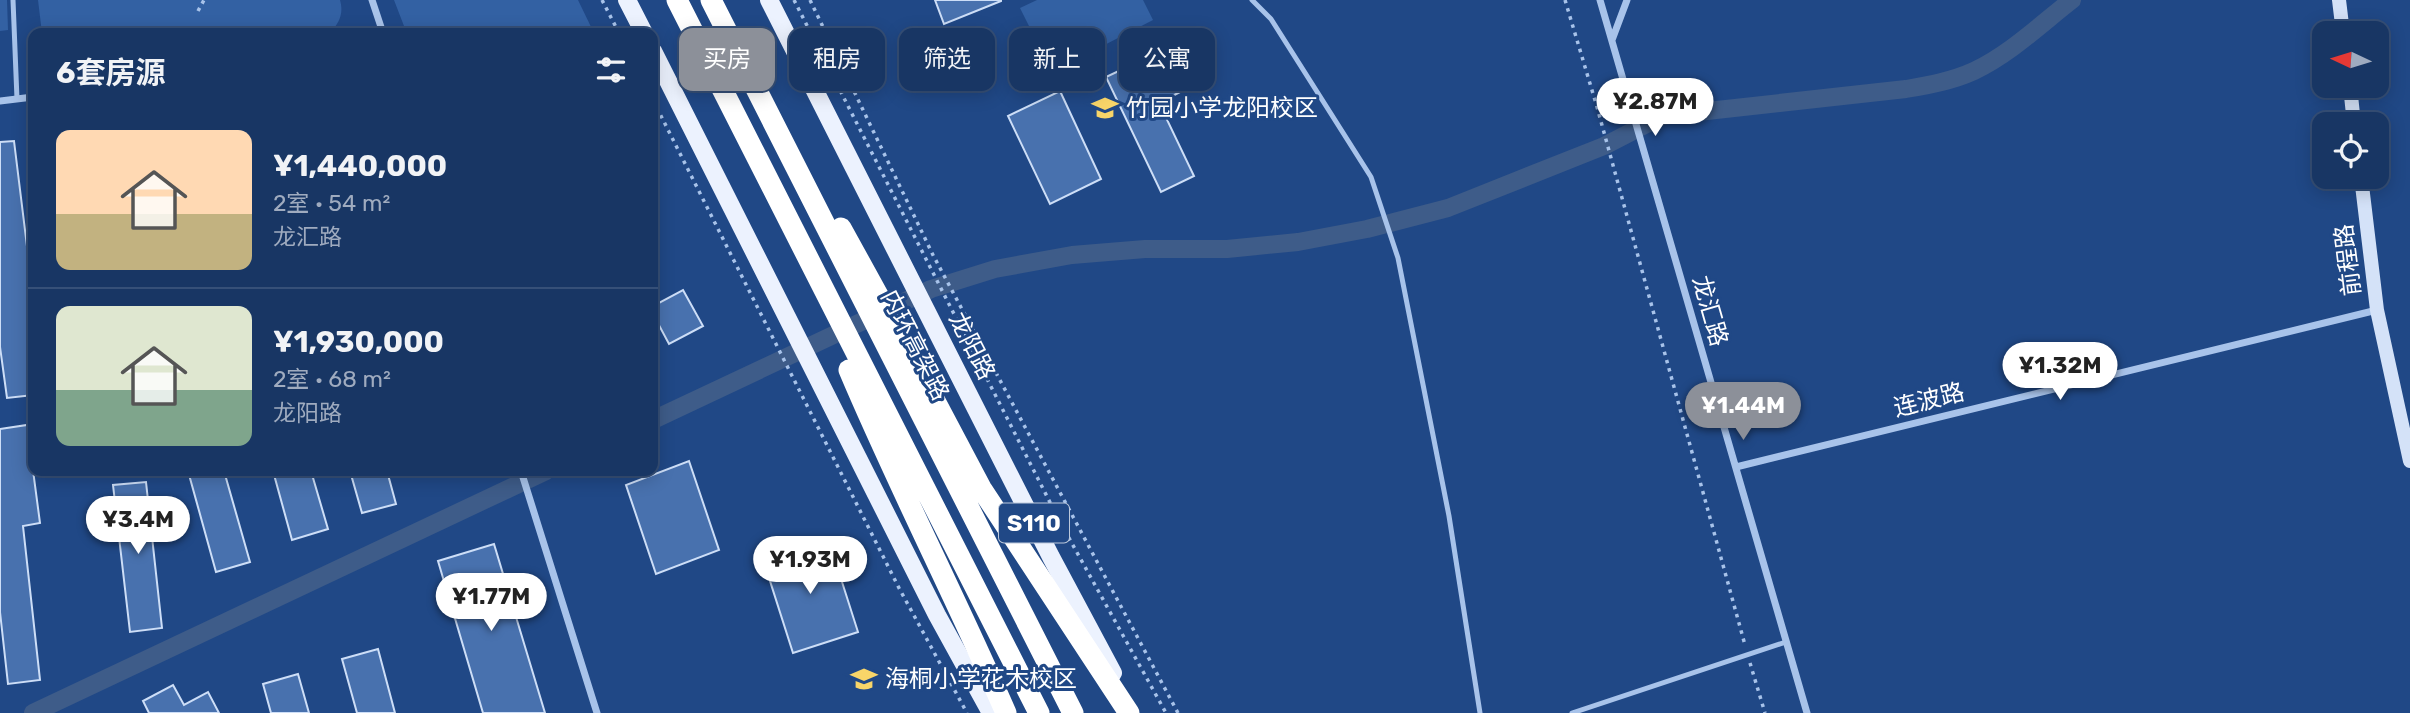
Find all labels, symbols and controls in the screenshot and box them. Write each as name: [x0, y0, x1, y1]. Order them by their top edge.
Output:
north arrow: [2312, 21, 2389, 98]
map controls: [2312, 21, 2389, 189]
chip: 买房: [679, 28, 775, 91]
chip: 租房: [789, 28, 885, 91]
chip: 筛选: [899, 28, 995, 91]
chip: 新上: [1009, 28, 1105, 91]
chip: 公寓: [1119, 28, 1215, 91]
icon: filters: [592, 51, 630, 89]
text: 6套房源: [56, 55, 166, 91]
pin: ¥2.87M: [1598, 78, 1712, 138]
text: ¥2.87M: [1612, 87, 1698, 115]
school or university icon: 竹园小学龙阳校区: [1090, 93, 1120, 123]
place label: 竹园小学龙阳校区: [1126, 94, 1318, 122]
button: locate: [2312, 112, 2389, 189]
text: ¥1,440,000: [273, 148, 447, 184]
icon: home: [112, 158, 196, 242]
text: 2室 · 54 m²: [273, 189, 390, 217]
text: 龙汇路: [273, 223, 342, 251]
street label: 前程路: [2330, 223, 2366, 297]
street label: 龙汇路: [1687, 273, 1733, 349]
street label: 内环高架路: [875, 285, 955, 405]
street label: 龙阳路: [943, 308, 1001, 384]
text: ¥1,930,000: [273, 324, 444, 360]
icon: home: [112, 334, 196, 418]
pin: ¥1.32M: [2003, 342, 2117, 402]
text: ¥1.32M: [2019, 351, 2101, 379]
text: 2室 · 68 m²: [273, 365, 391, 393]
street label: 连波路: [1891, 378, 1967, 422]
pin: ¥1.44M: [1686, 382, 1800, 442]
text: ¥1.44M: [1701, 391, 1785, 419]
text: 龙阳路: [273, 399, 342, 427]
pin: ¥3.4M: [89, 496, 187, 556]
road number: S110: [999, 503, 1069, 542]
text: ¥3.4M: [102, 505, 174, 533]
pin: ¥1.93M: [753, 536, 867, 596]
text: ¥1.93M: [769, 545, 851, 573]
pin: ¥1.77M: [434, 574, 548, 633]
text: ¥1.77M: [452, 582, 530, 610]
school or university icon: 海桐小学花木校区: [849, 664, 879, 694]
place label: 海桐小学花木校区: [885, 665, 1077, 693]

